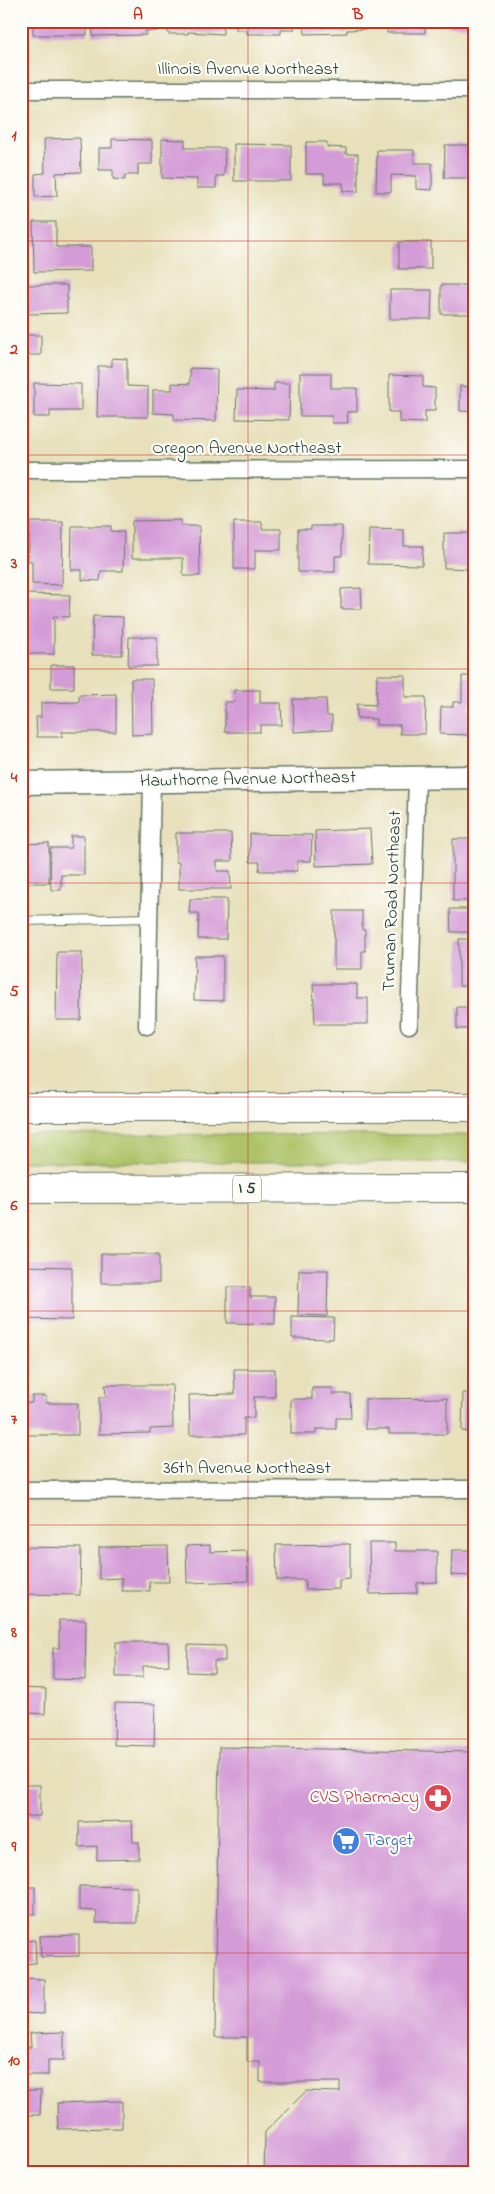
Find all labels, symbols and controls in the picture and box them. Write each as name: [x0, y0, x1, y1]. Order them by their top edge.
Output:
text: A: [133, 3, 143, 27]
text: B: [352, 3, 364, 27]
street label: Illinois Avenue Northeast: [157, 57, 339, 83]
text: 1: [11, 124, 17, 148]
text: 2: [9, 338, 18, 362]
street label: Oregon Avenue Northeast: [152, 436, 342, 463]
text: 3: [10, 552, 18, 576]
street label: Hawthorne Avenue Northeast: [140, 765, 356, 795]
text: 4: [10, 766, 18, 790]
street label: Truman Road Northeast: [377, 810, 409, 992]
text: 5: [9, 980, 19, 1004]
road number: I 5: [233, 1176, 261, 1202]
text: 6: [9, 1194, 18, 1218]
text: 7: [11, 1408, 18, 1432]
street label: 36th Avenue Northeast: [163, 1456, 331, 1482]
text: 8: [10, 1621, 17, 1645]
pharmacy icon: CVS Pharmacy: [423, 1783, 453, 1813]
place label: CVS Pharmacy: [310, 1785, 419, 1811]
supermarket icon: Target: [331, 1826, 361, 1856]
place label: Target: [365, 1828, 413, 1855]
text: 9: [11, 1835, 17, 1859]
text: 10: [8, 2049, 20, 2073]

